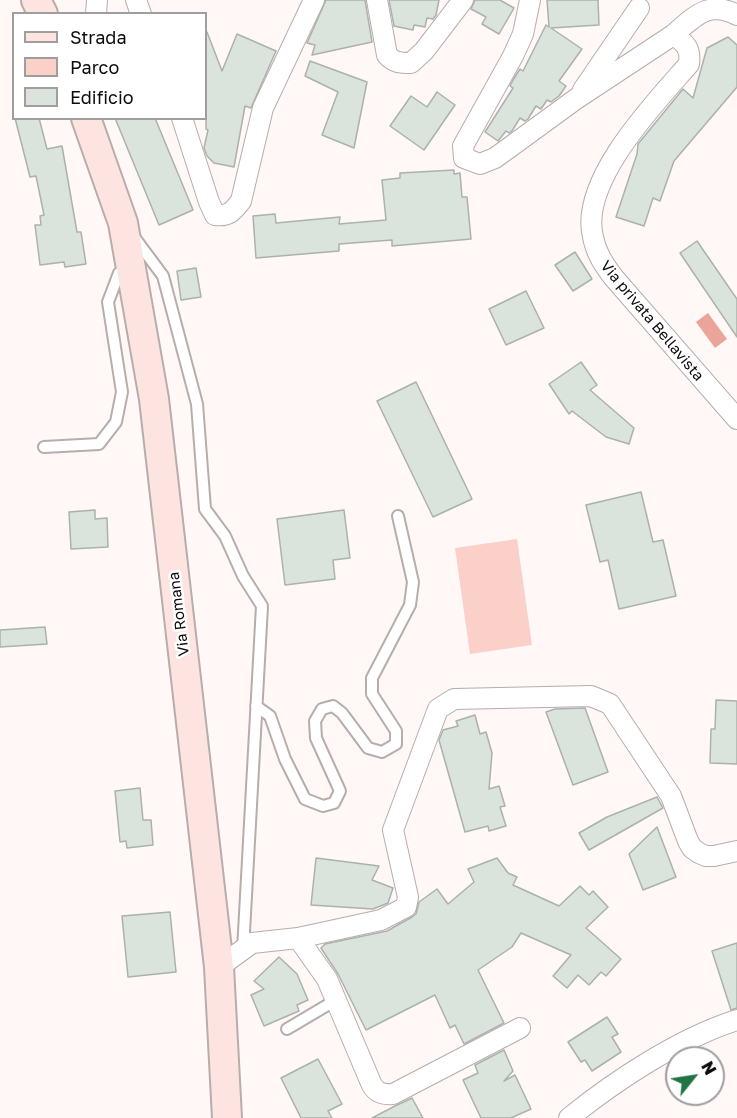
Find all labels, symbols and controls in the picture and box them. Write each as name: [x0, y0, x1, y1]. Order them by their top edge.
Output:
legend: [12, 12, 207, 120]
text: Strada: [70, 26, 127, 48]
text: Parco: [70, 56, 119, 78]
text: Edificio: [70, 86, 134, 108]
street label: Via privata Bellavista: [596, 257, 708, 385]
street label: Via Romana: [165, 571, 193, 657]
north arrow: [665, 1046, 725, 1106]
text: N: [697, 1058, 721, 1078]

